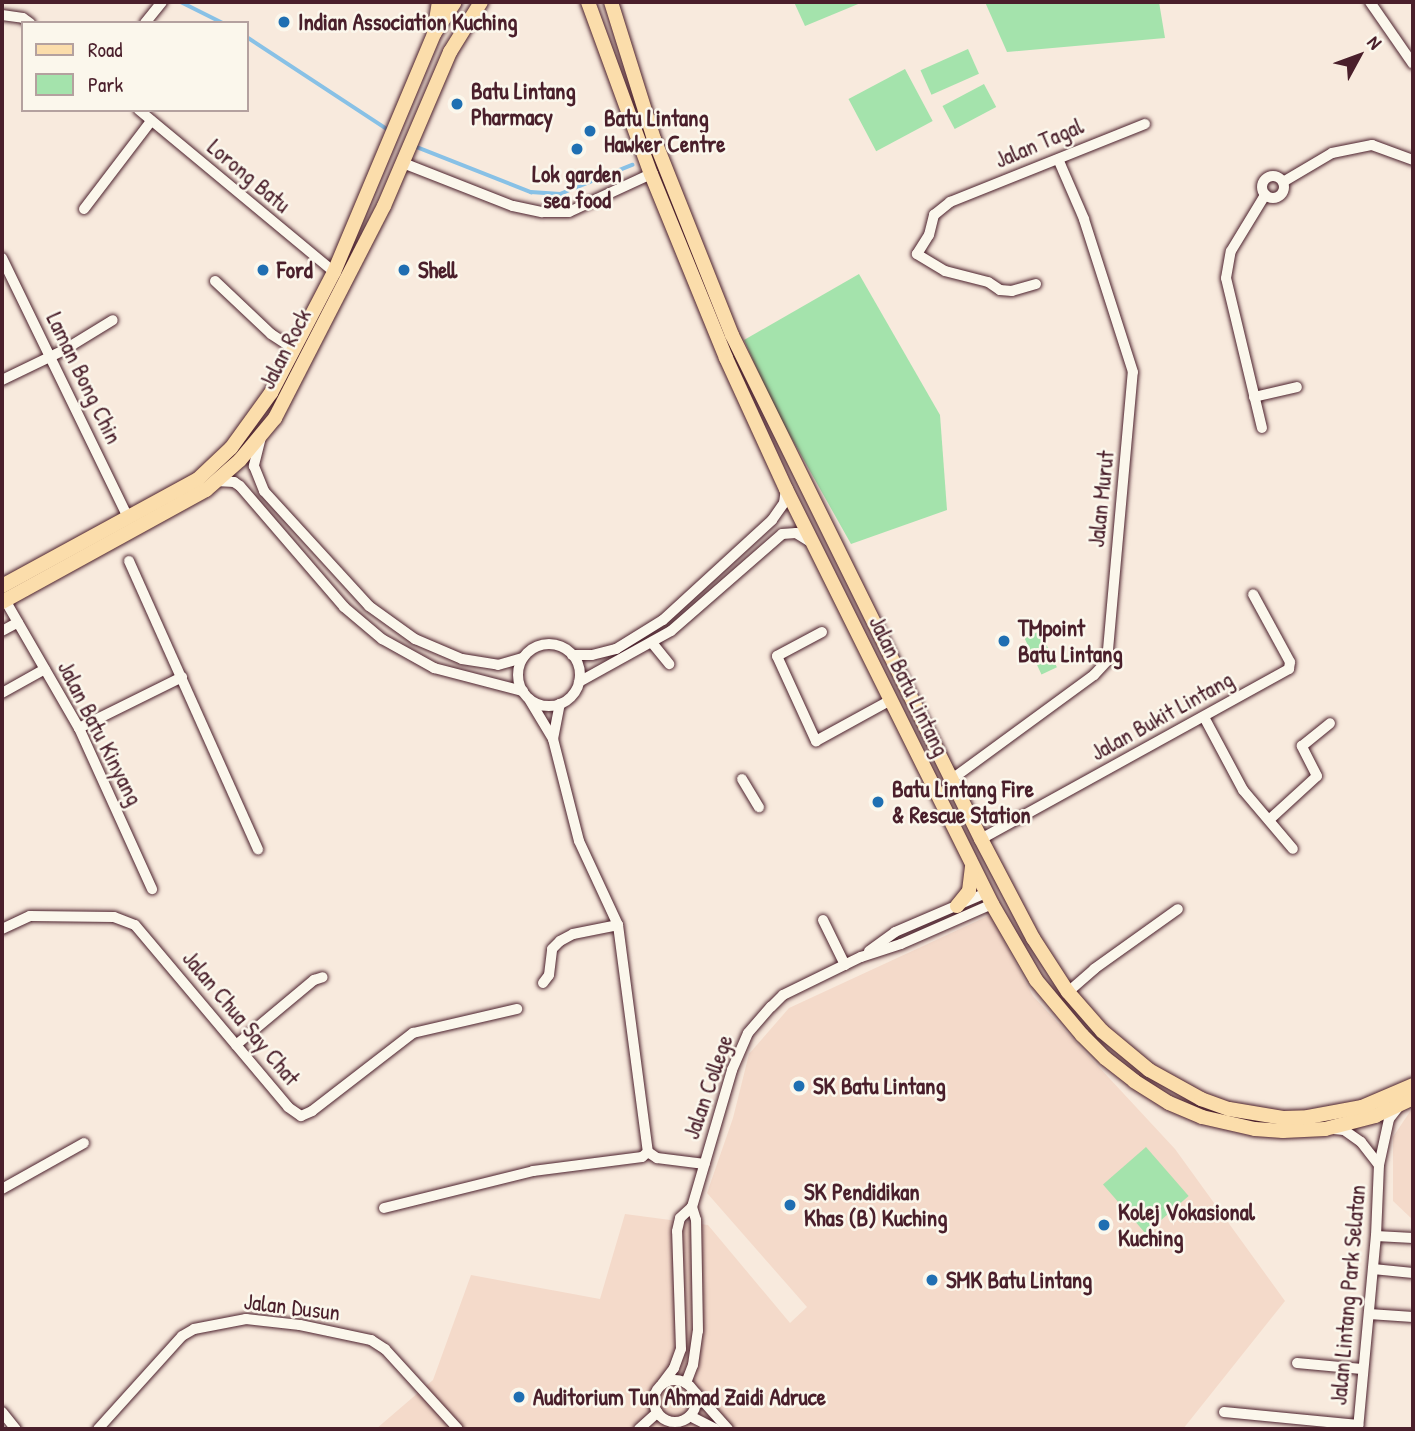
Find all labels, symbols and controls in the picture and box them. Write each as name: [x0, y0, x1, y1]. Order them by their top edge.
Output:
place label: Indian Association Kuching: [298, 8, 518, 36]
marker: Indian Association Kuching: [276, 14, 292, 30]
legend: [21, 21, 248, 112]
north arrow: [1324, 21, 1394, 91]
text: N: [1362, 30, 1388, 55]
text: Road: [88, 35, 122, 64]
text: Park: [88, 70, 123, 99]
place label: Batu Lintang Pharmacy: [471, 77, 576, 131]
marker: Batu Lintang Pharmacy: [449, 96, 465, 112]
place label: Batu Lintang Hawker Centre: [604, 104, 725, 158]
street label: Jalan Tagal: [991, 112, 1087, 174]
marker: Batu Lintang Hawker Centre: [582, 123, 598, 139]
street label: Lorong Batu: [202, 133, 296, 219]
marker: Lok garden sea food: [569, 141, 585, 157]
place label: Lok garden sea food: [532, 160, 622, 214]
place label: Ford: [277, 256, 313, 284]
place label: Shell: [418, 256, 457, 284]
marker: Ford: [255, 262, 271, 278]
marker: Shell: [396, 262, 412, 278]
street label: Jalan Rock: [253, 304, 317, 394]
street label: Laman Bong Chin: [40, 308, 128, 448]
street label: Jalan Murut: [1082, 449, 1120, 549]
street label: Jalan Batu Lintang: [863, 611, 955, 761]
place label: TMpoint Batu Lintang: [1018, 614, 1123, 668]
marker: TMpoint Batu Lintang: [996, 633, 1012, 649]
street label: Jalan Batu Kinyang: [52, 656, 148, 810]
street label: Jalan Bukit Lintang: [1086, 665, 1238, 767]
place label: Batu Lintang Fire & Rescue Station: [892, 775, 1034, 829]
marker: Batu Lintang Fire & Rescue Station: [870, 794, 886, 810]
street label: Jalan Chua Say Chat: [176, 945, 306, 1091]
street label: Jalan College: [677, 1031, 739, 1143]
place label: SK Batu Lintang: [813, 1072, 946, 1100]
marker: SK Batu Lintang: [791, 1078, 807, 1094]
place label: SK Pendidikan Khas (B) Kuching: [804, 1178, 947, 1232]
street label: Jalan Lintang Park Selatan: [1325, 1184, 1371, 1406]
marker: SK Pendidikan Khas (B) Kuching: [782, 1197, 798, 1213]
place label: Kolej Vokasional Kuching: [1118, 1198, 1255, 1252]
marker: Kolej Vokasional Kuching: [1096, 1217, 1112, 1233]
place label: SMK Batu Lintang: [946, 1266, 1092, 1294]
marker: SMK Batu Lintang: [924, 1272, 940, 1288]
street label: Jalan Dusun: [242, 1287, 342, 1327]
place label: Auditorium Tun Ahmad Zaidi Adruce: [533, 1383, 826, 1411]
marker: Auditorium Tun Ahmad Zaidi Adruce: [511, 1389, 527, 1405]

